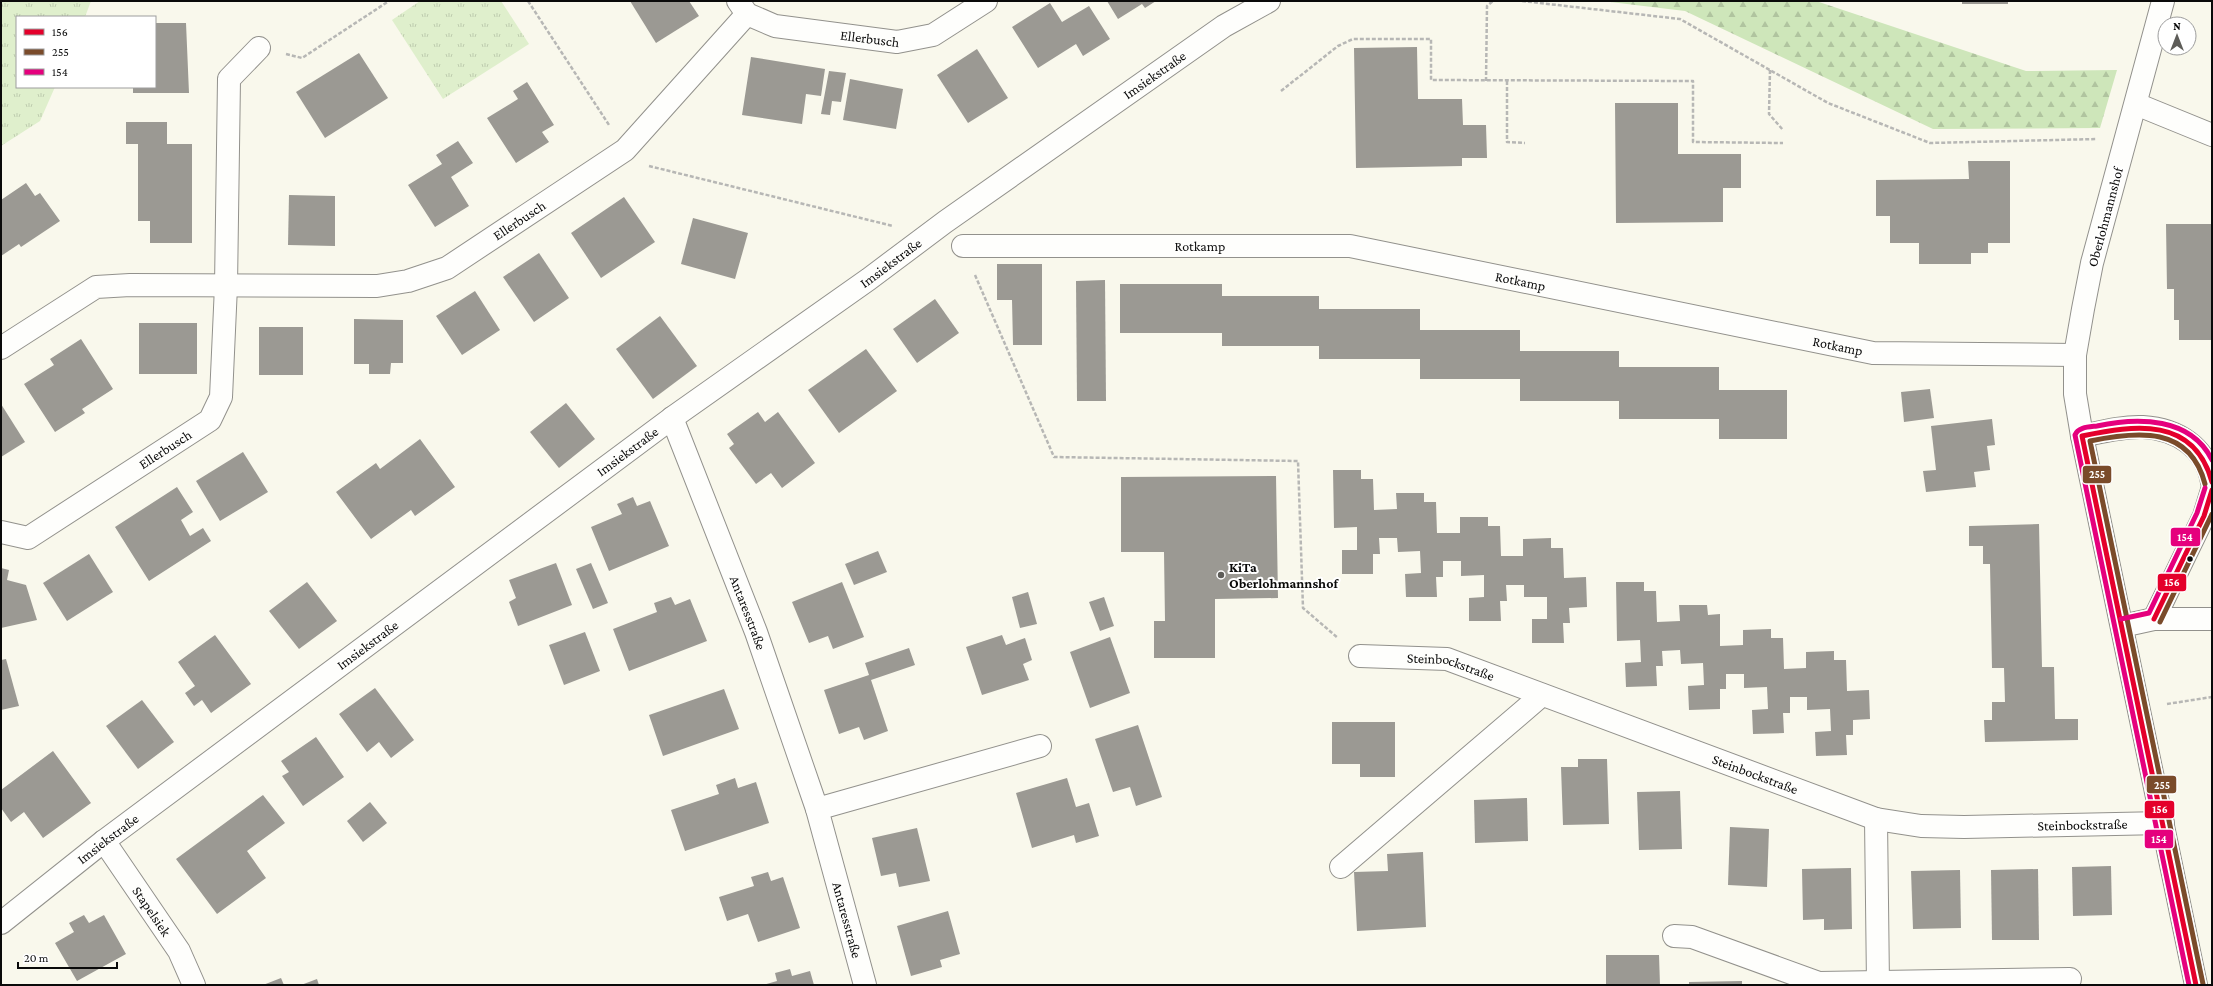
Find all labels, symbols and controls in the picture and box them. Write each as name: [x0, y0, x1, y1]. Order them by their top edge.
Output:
legend: [16, 16, 156, 88]
north arrow: [2157, 16, 2197, 56]
text: N: [2173, 20, 2181, 32]
text: 156: [52, 25, 68, 39]
street label: Ellerbusch: [839, 27, 901, 50]
text: 255: [52, 45, 69, 59]
street label: Imsiekstraße: [1120, 47, 1189, 102]
text: 154: [52, 65, 68, 79]
street label: Oberlohmannshof: [2084, 165, 2126, 269]
street label: Ellerbusch: [490, 197, 549, 243]
street label: Imsiekstraße: [857, 235, 925, 291]
street label: Rotkamp: [1175, 238, 1225, 254]
street label: Rotkamp: [1494, 268, 1547, 294]
street label: Rotkamp: [1811, 333, 1864, 359]
street label: Imsiekstraße: [593, 423, 661, 480]
street label: Ellerbusch: [136, 426, 195, 472]
line badge: 255: [2082, 465, 2112, 484]
text: 255: [2089, 468, 2105, 480]
line badge: 154: [2170, 527, 2201, 547]
text: 154: [2177, 531, 2193, 543]
unlabelled marker: [2185, 554, 2195, 564]
place label: KiTa Oberlohmannshof: [1229, 559, 1339, 591]
marker: KiTa Oberlohmannshof: [1216, 570, 1226, 580]
street label: Antaresstraße: [727, 573, 769, 652]
line badge: 156: [2157, 573, 2187, 592]
text: 156: [2164, 576, 2180, 588]
street label: Imsiekstraße: [333, 617, 401, 673]
street label: Steinbockstraße: [1407, 650, 1497, 684]
street label: Steinbockstraße: [1710, 751, 1800, 797]
line badge: 255: [2146, 775, 2177, 794]
text: 255: [2154, 779, 2170, 791]
line badge: 156: [2144, 800, 2175, 819]
text: 156: [2152, 803, 2168, 815]
street label: Imsiekstraße: [74, 810, 141, 867]
street label: Steinbockstraße: [2037, 816, 2128, 834]
line badge: 154: [2144, 829, 2174, 849]
text: 154: [2151, 833, 2167, 845]
street label: Antaresstraße: [829, 880, 865, 960]
street label: Stapelsiek: [129, 883, 175, 939]
scale bar: [18, 944, 117, 970]
text: 20 m: [24, 951, 49, 965]

